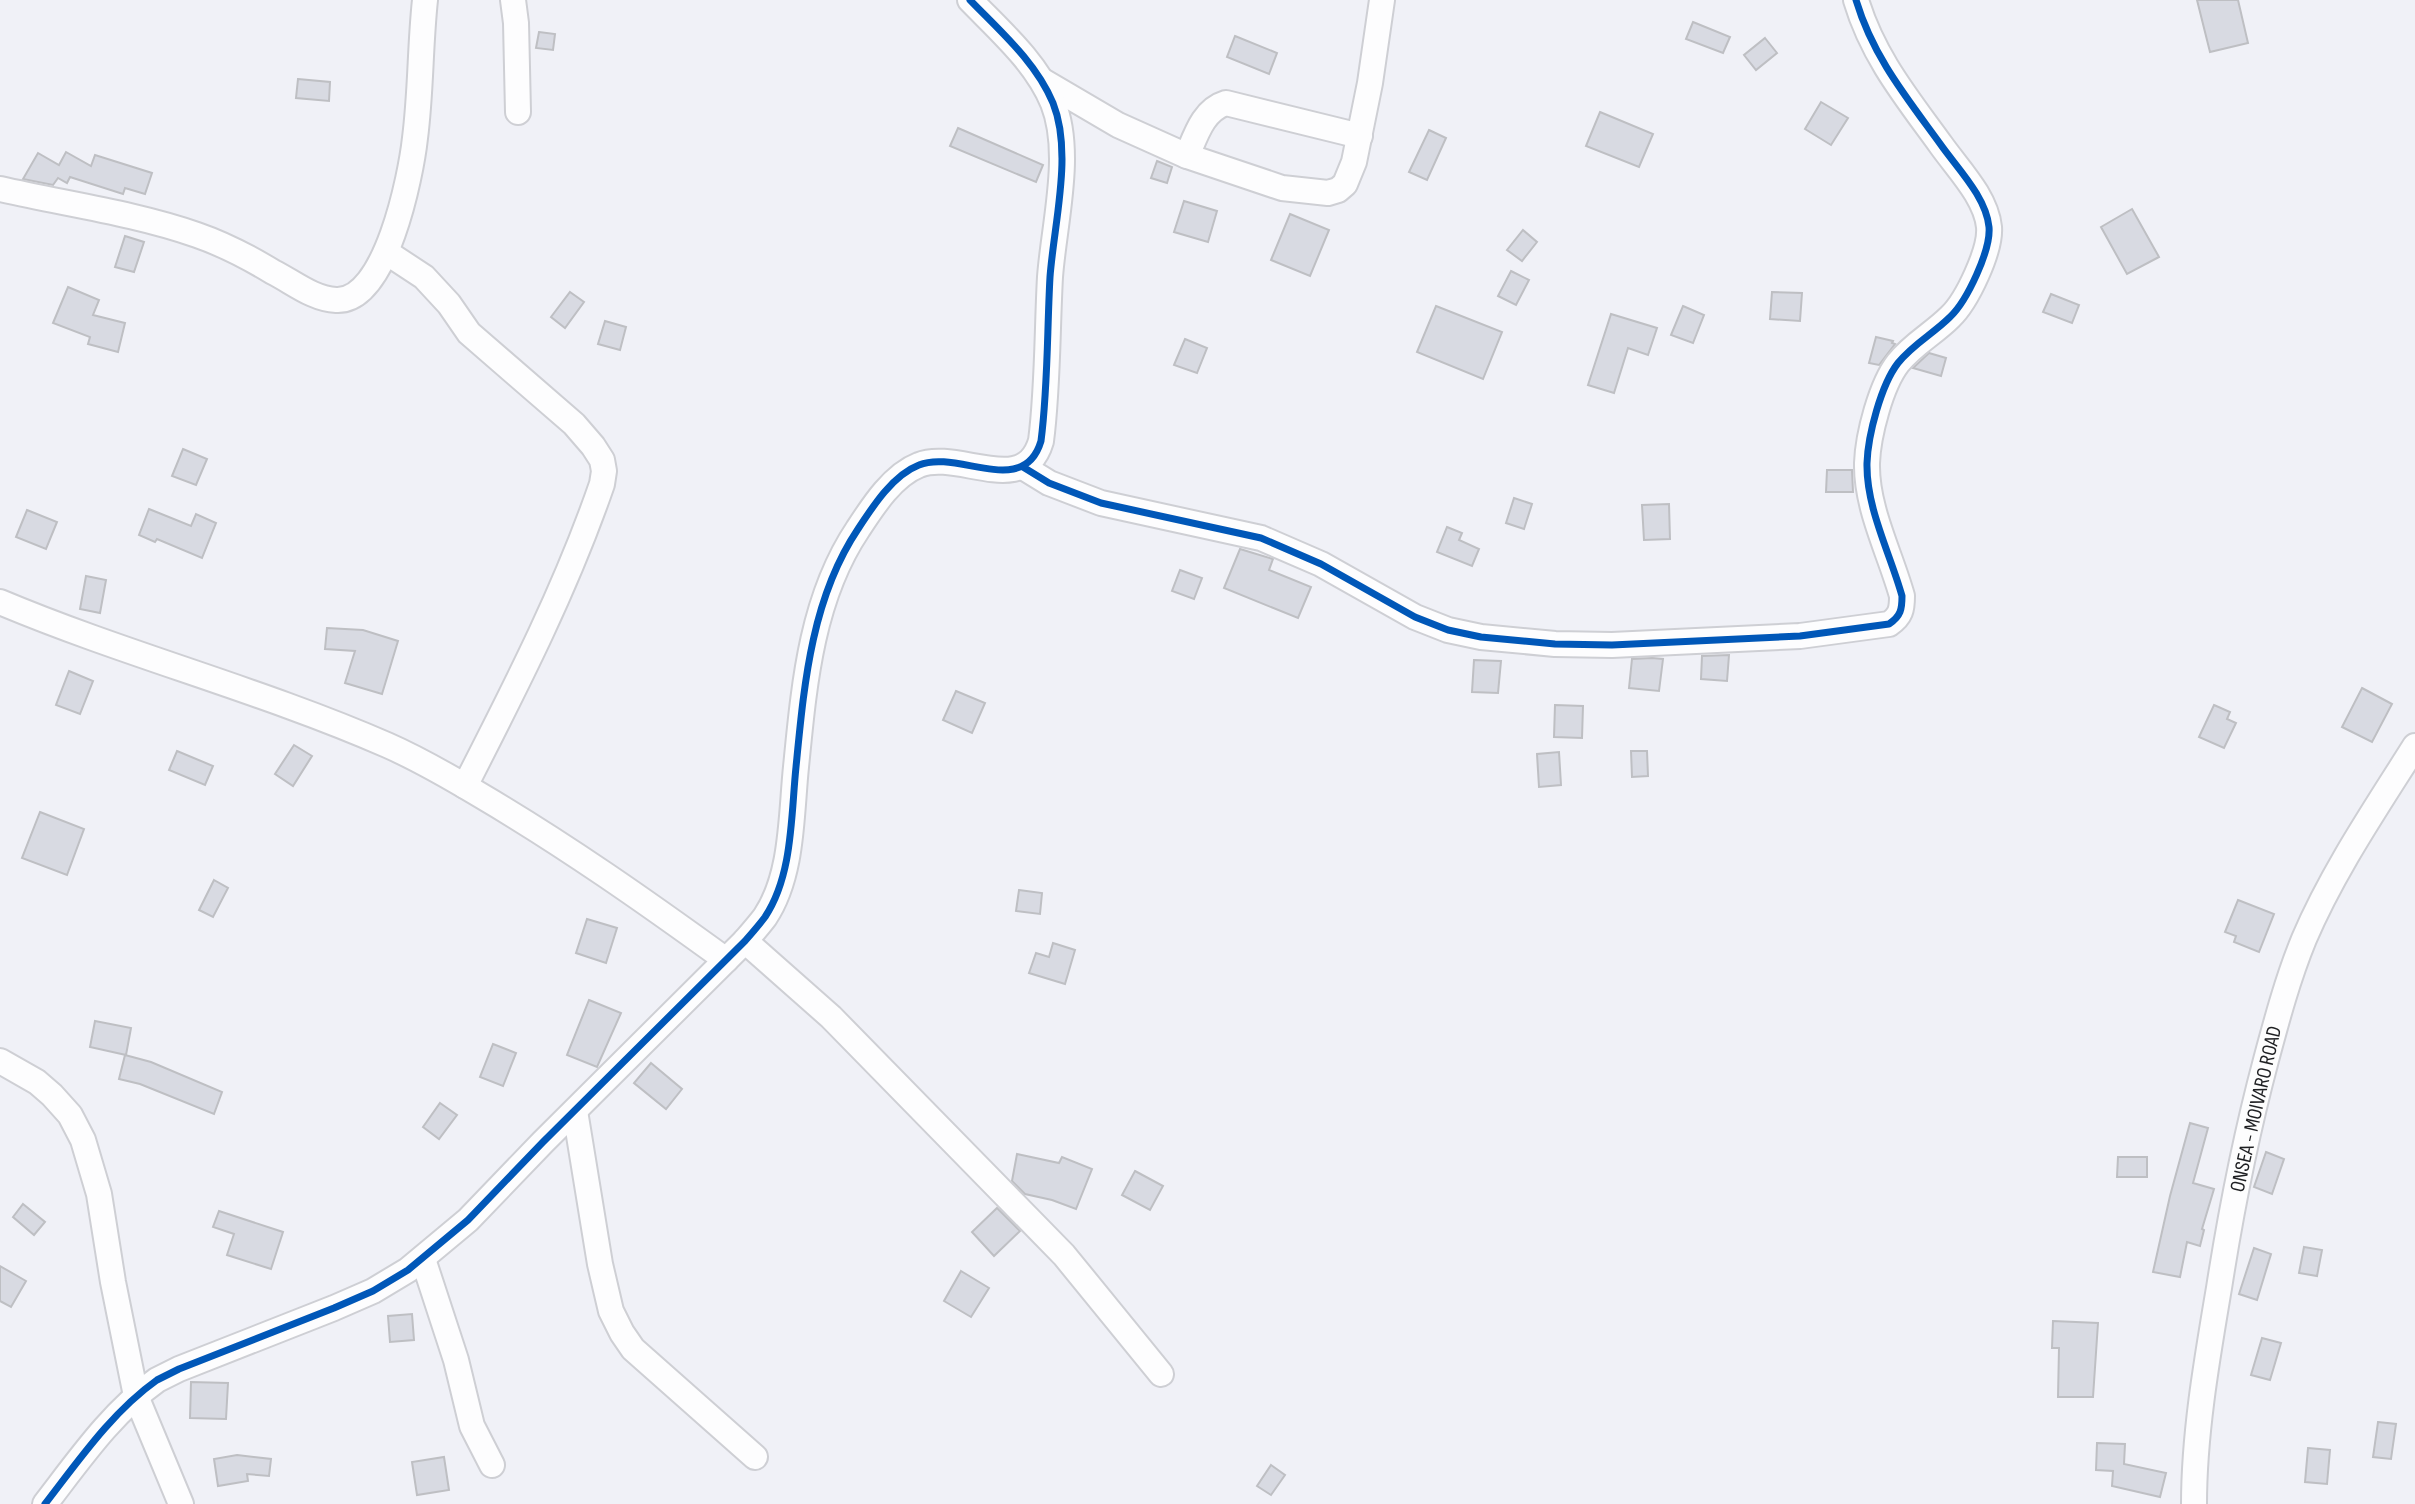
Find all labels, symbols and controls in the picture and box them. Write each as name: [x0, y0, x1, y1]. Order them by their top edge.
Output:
street label: ONSEA - MOIVARO ROAD: [2225, 1024, 2287, 1194]

